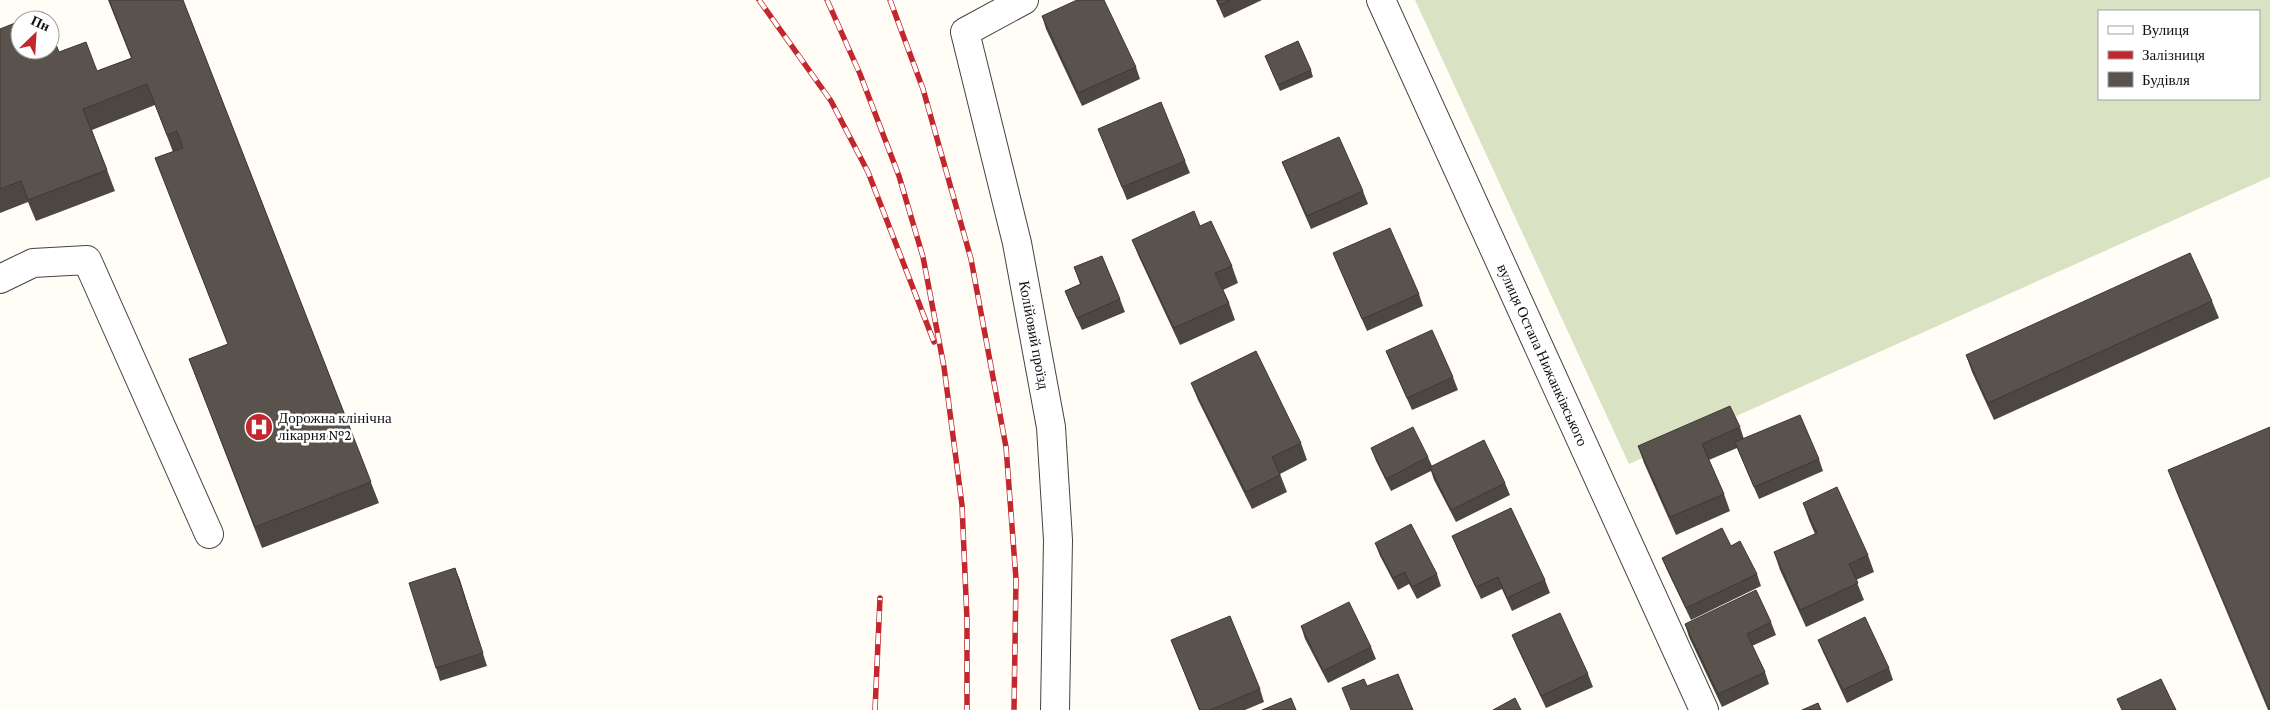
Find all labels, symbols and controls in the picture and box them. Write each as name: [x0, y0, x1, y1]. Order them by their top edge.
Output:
north arrow: [10, 10, 60, 60]
legend: [2098, 10, 2260, 100]
text: Пн: [29, 12, 52, 34]
text: Вулиця: [2142, 22, 2189, 38]
text: Залізниця: [2142, 47, 2205, 63]
text: Будівля: [2142, 72, 2190, 88]
street label: вулиця Остапа Нижанківського: [1494, 261, 1591, 449]
street label: Колійовий проїзд: [1016, 279, 1052, 391]
place label: Дорожна клінічна лікарня №2: [278, 410, 392, 443]
hospital icon: Дорожна клінічна лікарня №2: [244, 412, 274, 442]

